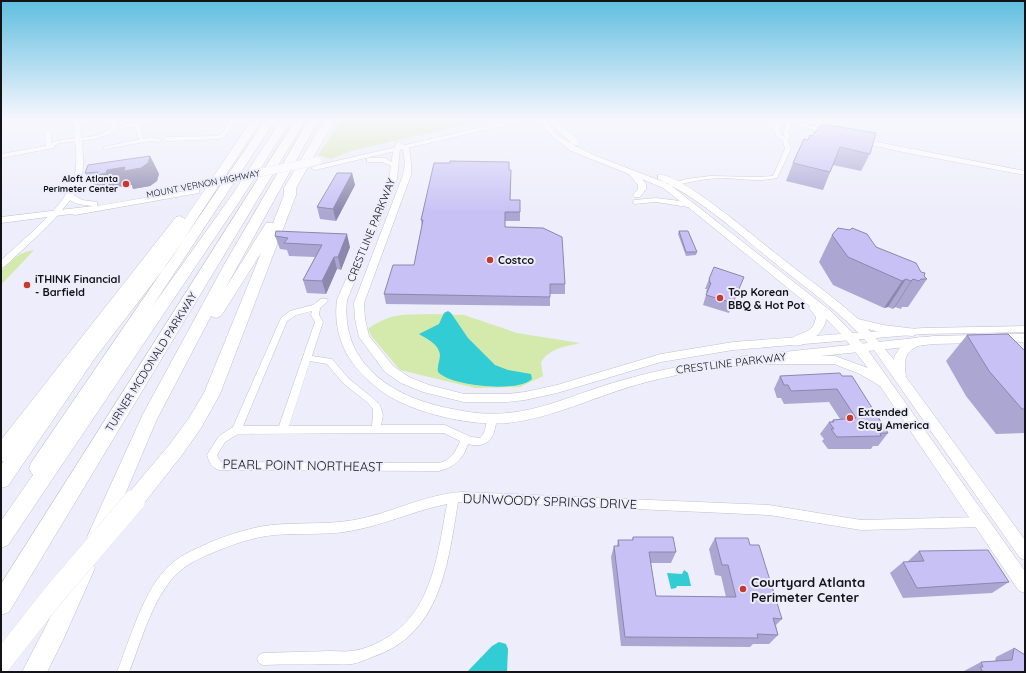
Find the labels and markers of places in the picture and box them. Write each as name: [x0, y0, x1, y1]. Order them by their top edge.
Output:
place label: Aloft Atlanta Perimeter Center: [43, 173, 118, 194]
marker: Aloft Atlanta Perimeter Center: [121, 179, 131, 189]
place label: Costco: [498, 253, 534, 267]
marker: Costco: [485, 255, 495, 265]
place label: iTHINK Financial - Barfield: [35, 272, 120, 299]
marker: iTHINK Financial - Barfield: [22, 280, 32, 290]
place label: Top Korean BBQ & Hot Pot: [728, 285, 805, 312]
marker: Top Korean BBQ & Hot Pot: [715, 293, 725, 303]
place label: Extended Stay America: [858, 405, 929, 432]
marker: Extended Stay America: [845, 413, 855, 423]
place label: Courtyard Atlanta Perimeter Center: [751, 574, 865, 605]
marker: Courtyard Atlanta Perimeter Center: [738, 584, 748, 594]

